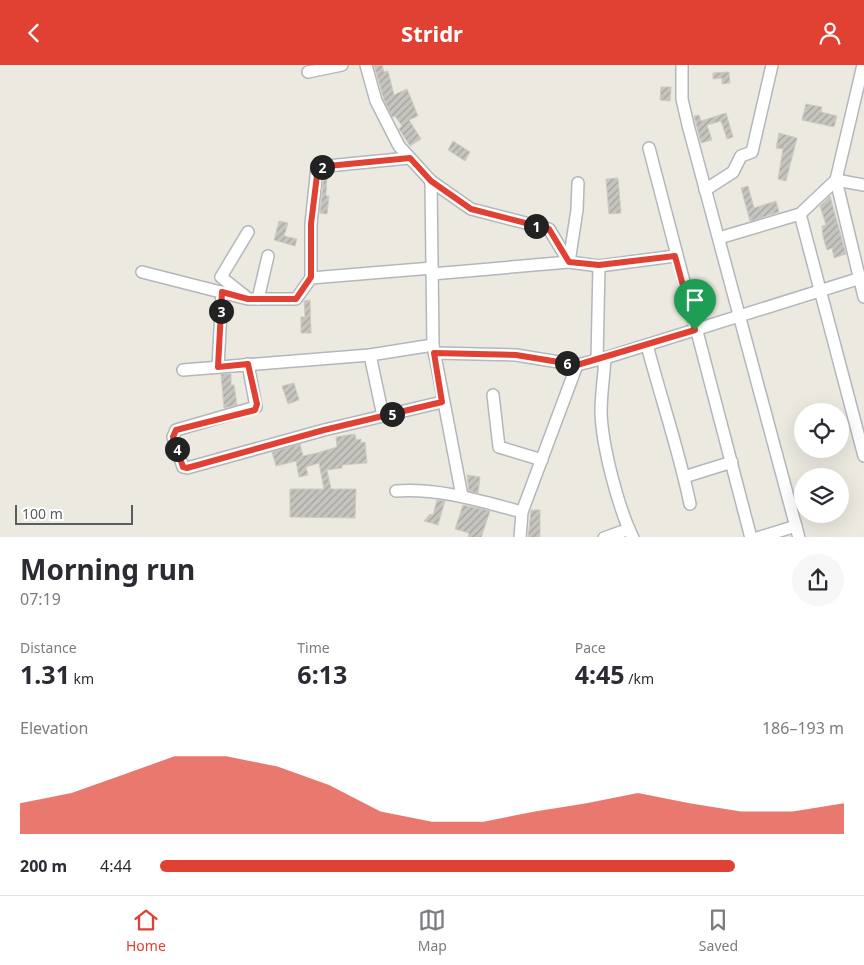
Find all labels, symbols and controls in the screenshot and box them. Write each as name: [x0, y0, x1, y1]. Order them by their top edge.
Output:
text: Stridr: [401, 18, 463, 48]
icon: back: [20, 19, 48, 47]
icon: person: [816, 19, 844, 47]
pin: 2: [310, 155, 334, 179]
text: 2: [318, 158, 327, 177]
pin: 1: [524, 213, 548, 239]
text: 1: [532, 217, 541, 236]
pin: [674, 279, 716, 330]
icon: arrive: [681, 286, 709, 314]
pin: 3: [208, 299, 234, 323]
text: 3: [217, 302, 226, 321]
pin: 6: [554, 351, 580, 375]
text: 6: [563, 354, 572, 373]
pin: 5: [380, 401, 404, 427]
map controls: [794, 403, 849, 523]
button: locate: [794, 403, 849, 458]
text: 5: [388, 405, 397, 424]
pin: 4: [164, 437, 190, 461]
text: 4: [173, 440, 182, 459]
button: layers: [794, 468, 849, 523]
scale bar: [15, 503, 132, 526]
text: 100 m: [22, 504, 63, 523]
text: Morning run: [20, 550, 195, 588]
button: share: [792, 554, 844, 606]
text: 07:19: [20, 588, 61, 610]
text: Distance: [20, 638, 77, 657]
text: Time: [297, 638, 330, 657]
text: Pace: [575, 638, 606, 657]
text: 1.31: [20, 657, 70, 691]
text: 6:13: [297, 657, 347, 691]
text: 4:45: [575, 657, 625, 691]
text: km: [70, 669, 94, 688]
text: /km: [625, 669, 654, 688]
text: Elevation: [20, 717, 88, 739]
text: 186–193 m: [762, 717, 844, 739]
text: 200 m: [20, 855, 67, 877]
text: 4:44: [100, 855, 132, 877]
tab: Home: [126, 906, 166, 955]
tab: Map: [418, 906, 447, 955]
tab: Saved: [699, 906, 738, 955]

